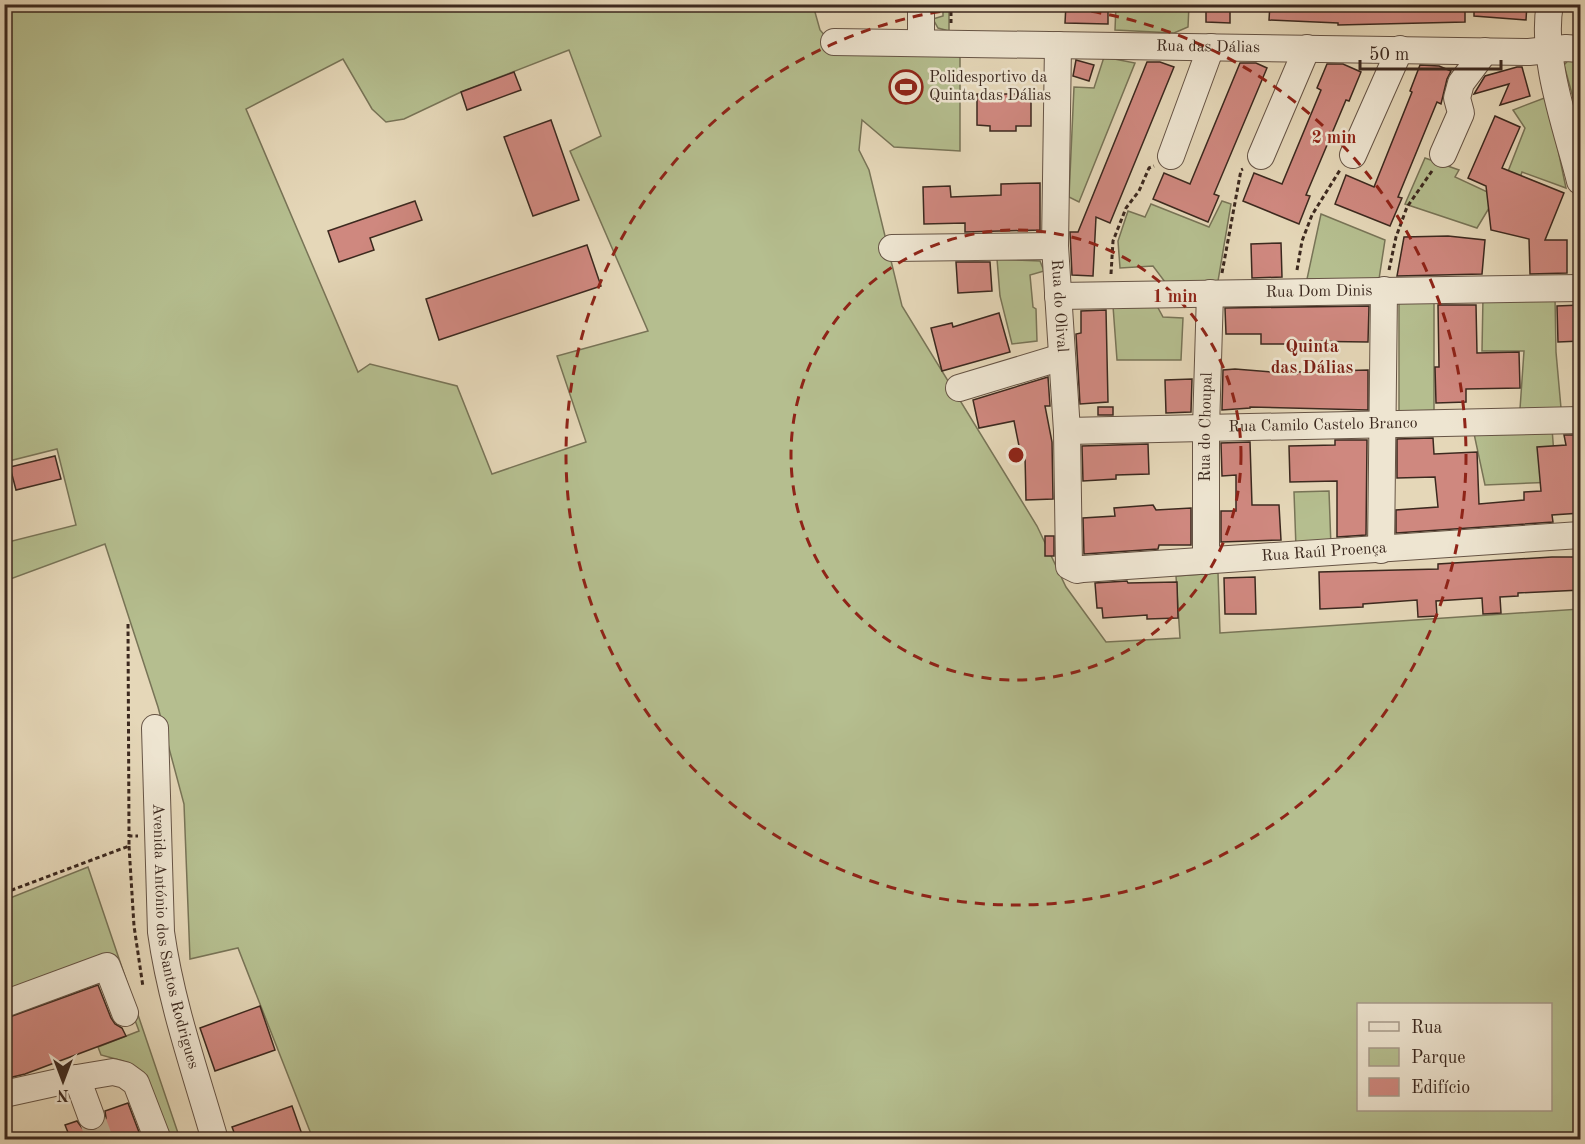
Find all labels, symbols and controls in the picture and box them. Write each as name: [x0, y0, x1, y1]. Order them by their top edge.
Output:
scale bar: [1360, 33, 1501, 71]
street label: Rua das Dálias: [1156, 39, 1260, 56]
text: 50 m: [1369, 46, 1409, 64]
sports icon: Polidesportivo da Quinta das Dálias: [888, 69, 924, 105]
place label: Polidesportivo da Quinta das Dálias: [929, 70, 1051, 104]
text: 2 min: [1311, 129, 1357, 147]
street label: Rua do Olival: [1048, 259, 1070, 353]
street label: Rua Dom Dinis: [1265, 283, 1373, 301]
text: 1 min: [1152, 288, 1198, 306]
district label: Quinta das Dálias: [1271, 338, 1354, 377]
street label: Rua do Choupal: [1198, 372, 1216, 482]
street label: Rua Camilo Castelo Branco: [1228, 415, 1418, 436]
centre of rings: [1006, 445, 1026, 465]
street label: Rua Raúl Proença: [1261, 540, 1387, 565]
street label: Avenida António dos Santos Rodrigues: [149, 803, 201, 1071]
legend: [1357, 1003, 1552, 1111]
text: Rua: [1411, 1019, 1442, 1037]
text: Parque: [1411, 1049, 1466, 1067]
north arrow: [33, 1051, 93, 1111]
text: Edifício: [1411, 1079, 1470, 1097]
text: N: [56, 1086, 69, 1102]

